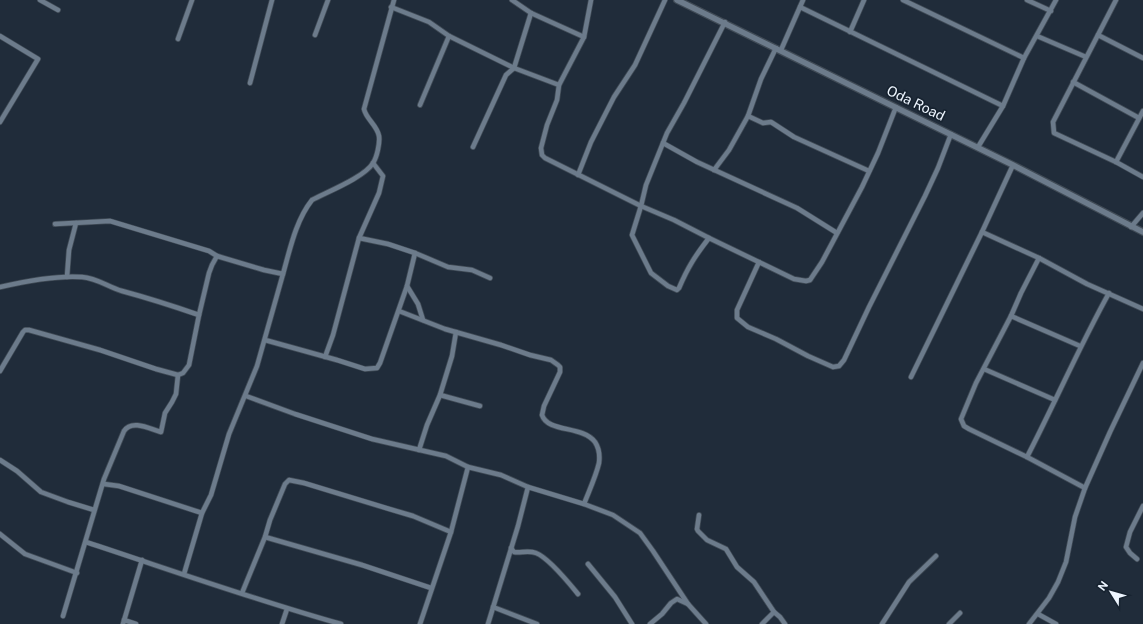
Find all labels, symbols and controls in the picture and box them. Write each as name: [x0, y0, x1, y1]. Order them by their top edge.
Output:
street label: Oda Road: [884, 82, 948, 124]
north arrow: [1091, 572, 1131, 612]
text: N: [1096, 579, 1110, 593]

